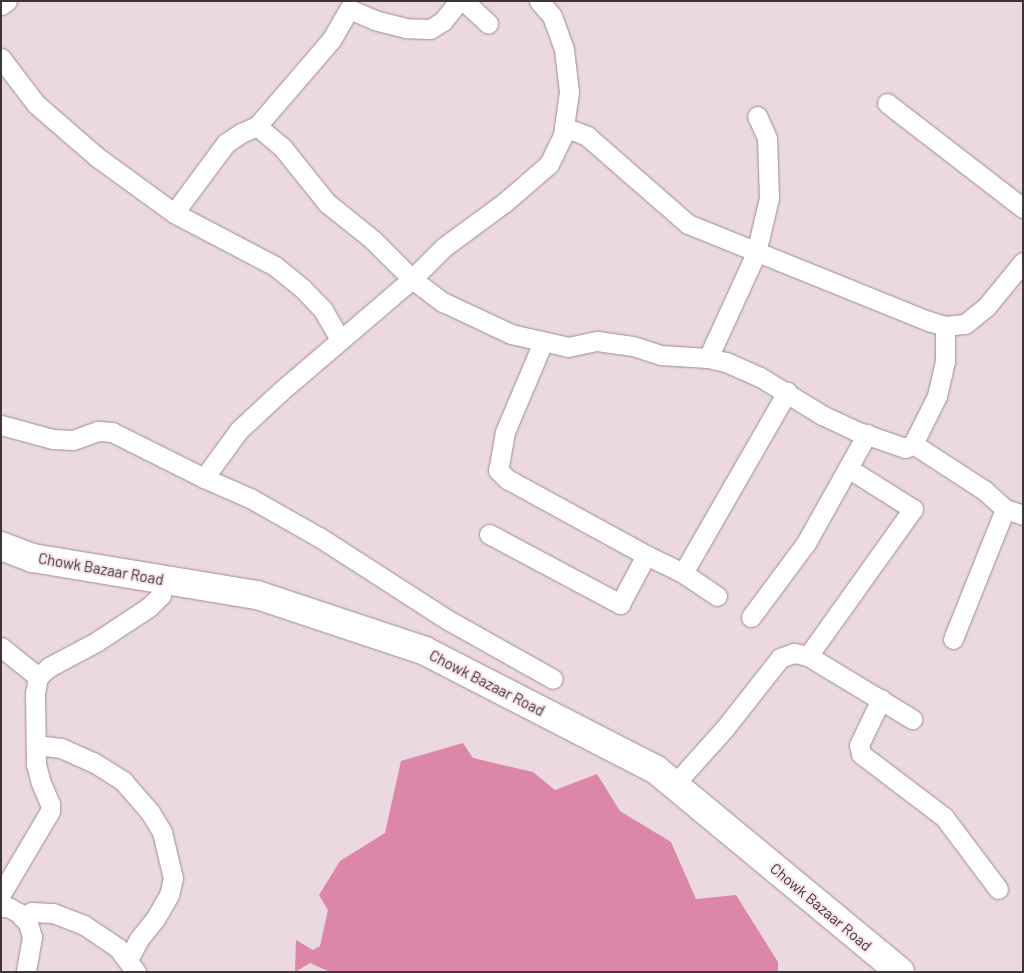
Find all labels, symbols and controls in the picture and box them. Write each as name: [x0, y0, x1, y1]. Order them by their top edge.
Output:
street label: Chowk Bazaar Road: [37, 549, 165, 589]
street label: Chowk Bazaar Road: [426, 646, 548, 720]
street label: Chowk Bazaar Road: [767, 859, 875, 955]

